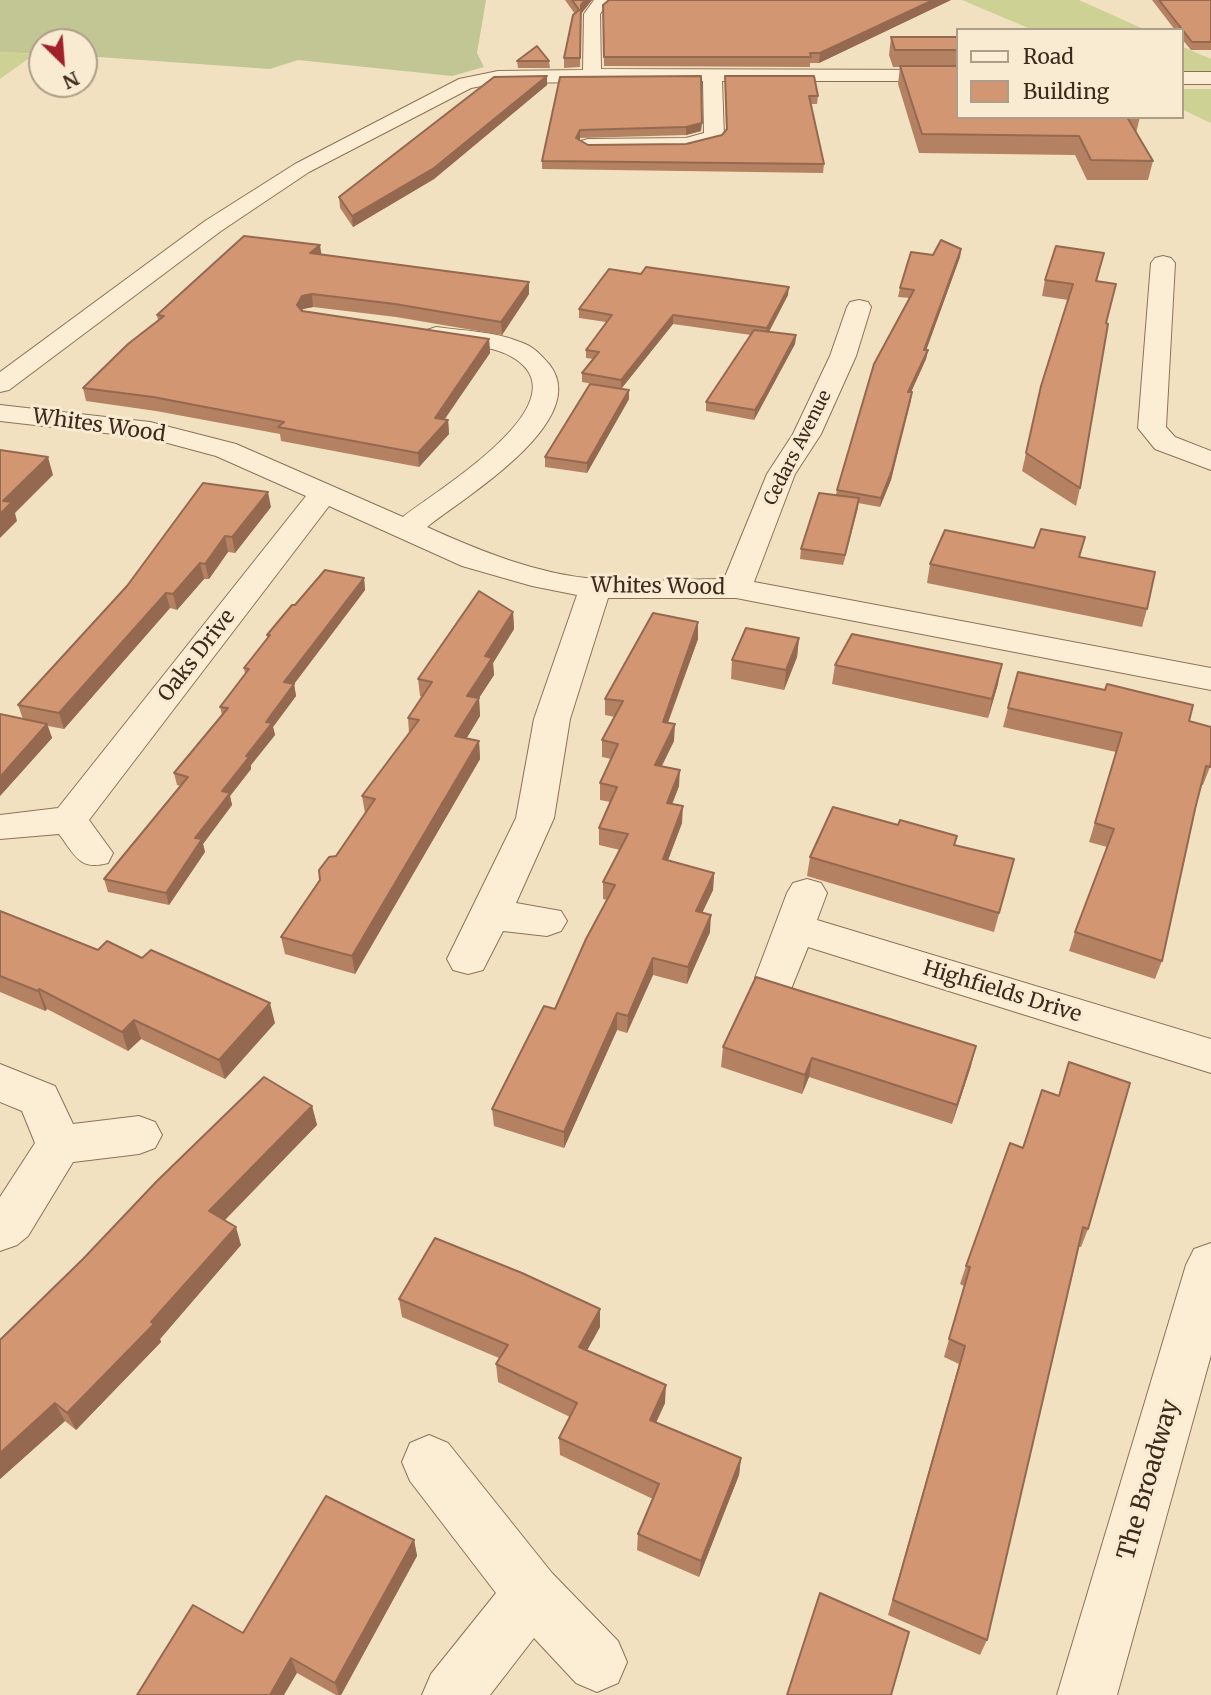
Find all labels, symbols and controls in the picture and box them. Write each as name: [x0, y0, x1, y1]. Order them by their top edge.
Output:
north arrow: [28, 28, 98, 98]
legend: [956, 28, 1183, 119]
text: Road: [1023, 43, 1074, 70]
text: N: [59, 66, 83, 94]
text: Building: [1023, 78, 1109, 105]
street label: Cedars Avenue: [760, 387, 836, 509]
street label: Whites Wood: [31, 404, 167, 448]
street label: Whites Wood: [591, 573, 725, 601]
street label: Oaks Drive: [153, 605, 241, 707]
street label: Highfields Drive: [920, 956, 1084, 1028]
street label: The Broadway: [1112, 1397, 1186, 1563]

